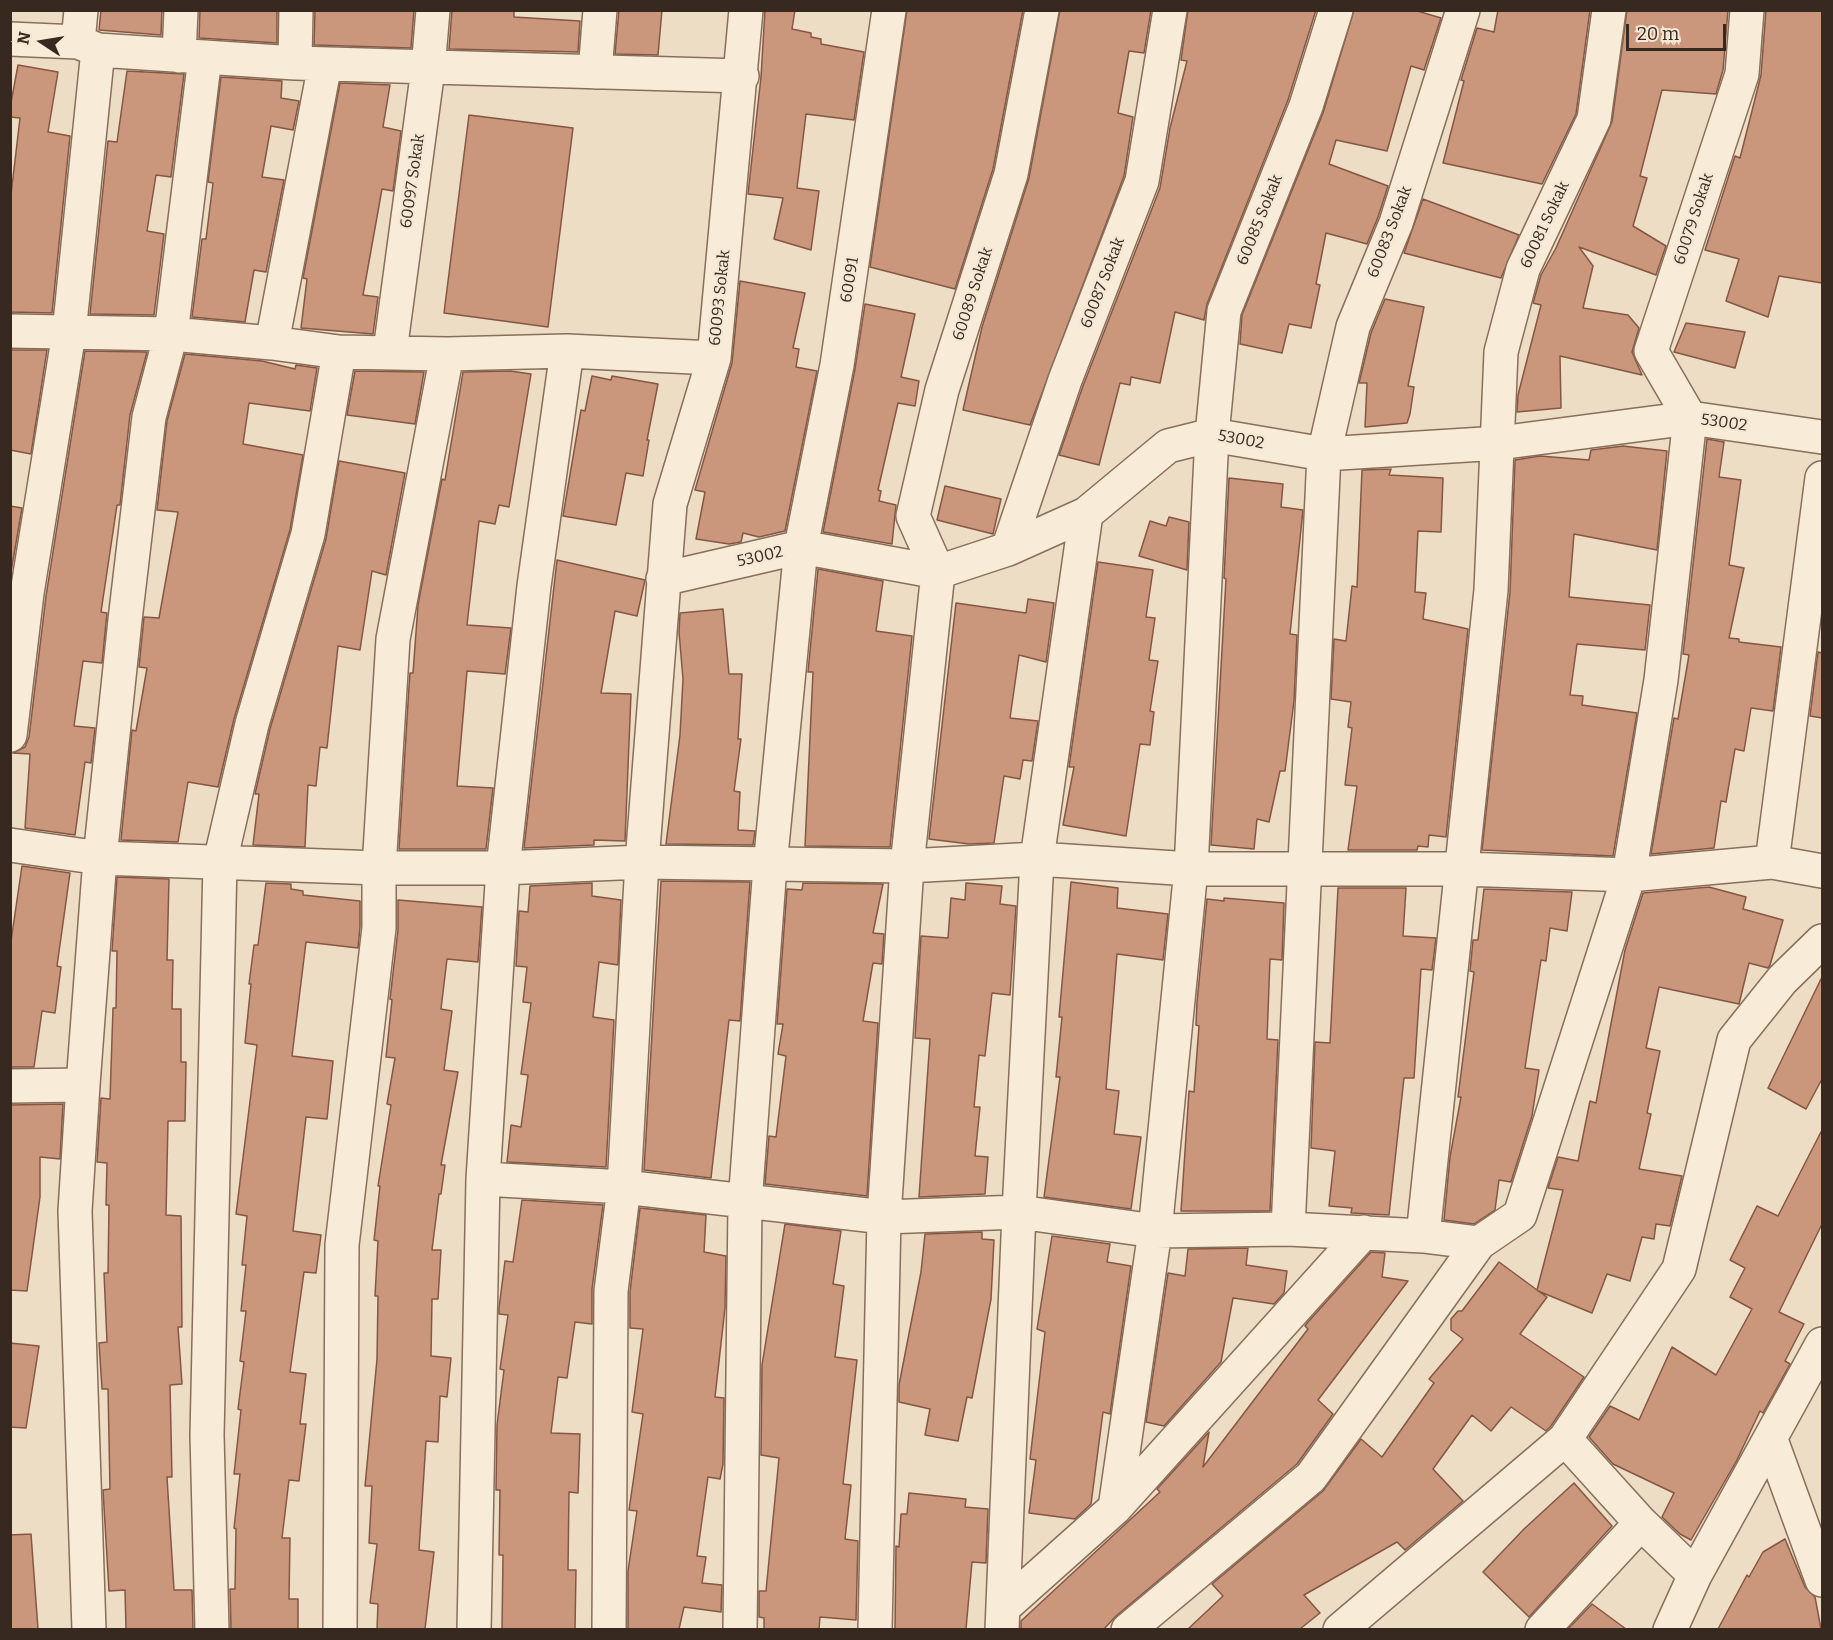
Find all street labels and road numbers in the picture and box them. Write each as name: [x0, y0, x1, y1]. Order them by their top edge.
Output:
street label: 60097 Sokak: [397, 132, 429, 230]
street label: 60079 Sokak: [1670, 171, 1718, 267]
street label: 60085 Sokak: [1233, 172, 1287, 268]
street label: 60081 Sokak: [1516, 178, 1574, 272]
street label: 60083 Sokak: [1364, 183, 1416, 281]
street label: 60087 Sokak: [1077, 235, 1129, 331]
street label: 60089 Sokak: [949, 245, 997, 343]
street label: 60093 Sokak: [705, 249, 735, 347]
street label: 60091: [837, 256, 863, 304]
street label: 53002: [1700, 410, 1748, 436]
street label: 53002: [1216, 427, 1266, 453]
street label: 53002: [735, 542, 785, 572]

